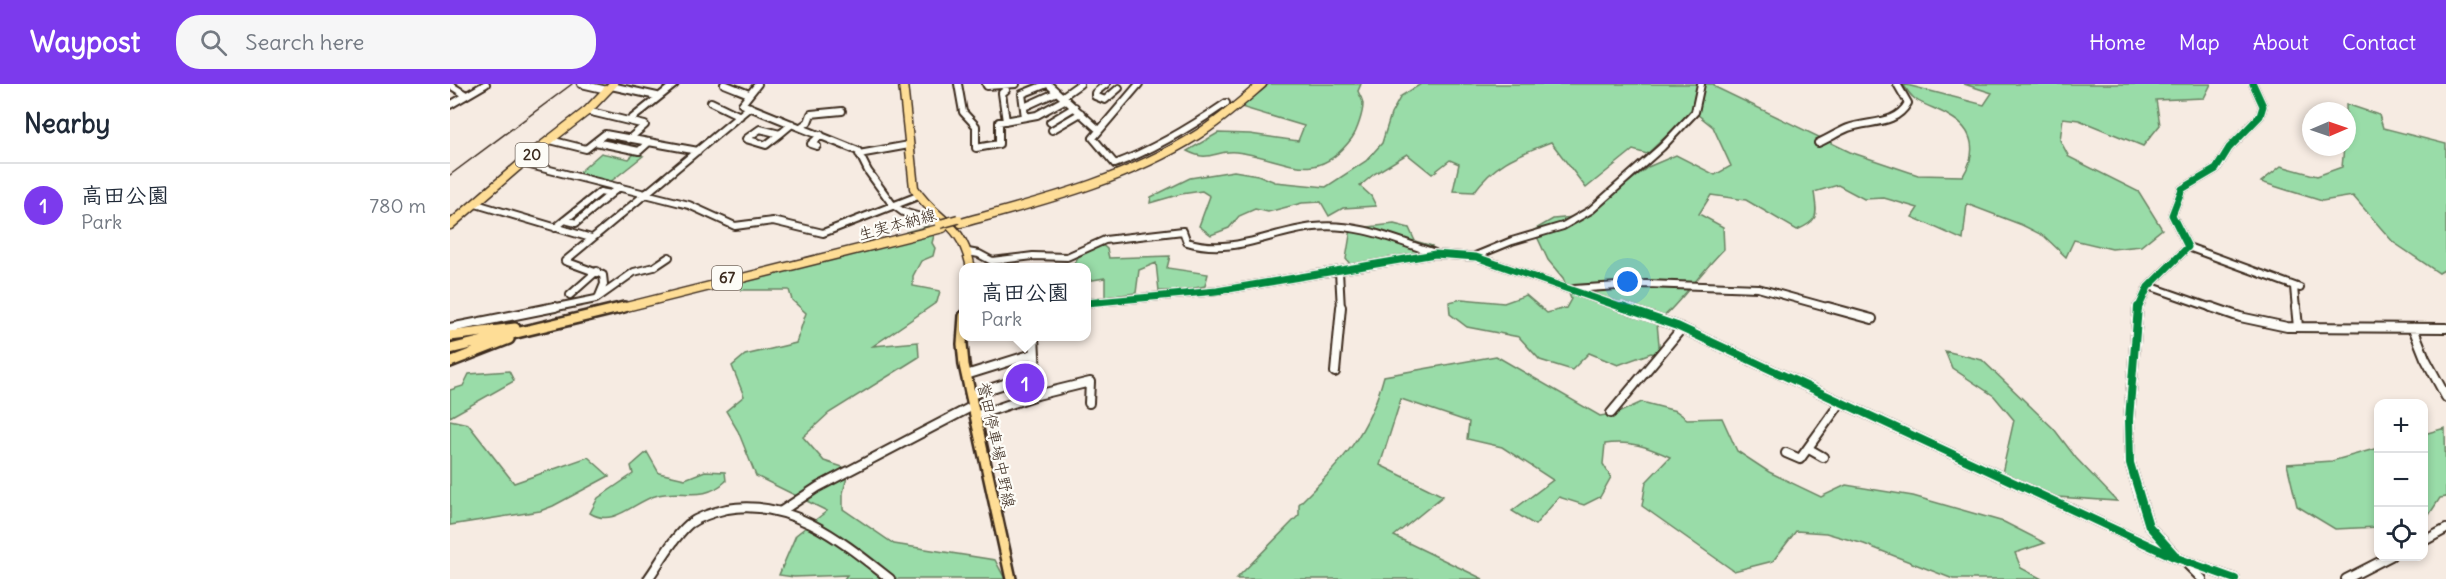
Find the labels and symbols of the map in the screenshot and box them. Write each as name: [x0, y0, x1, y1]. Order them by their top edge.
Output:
north arrow: [2302, 102, 2356, 156]
road number: 20: [516, 143, 548, 167]
street label: 生実本納線: [856, 204, 938, 244]
road number: 67: [712, 266, 742, 290]
your location: [1613, 267, 1642, 296]
pin: 1: [1006, 360, 1044, 406]
street label: 誉田停車場中野線: [974, 380, 1020, 510]

